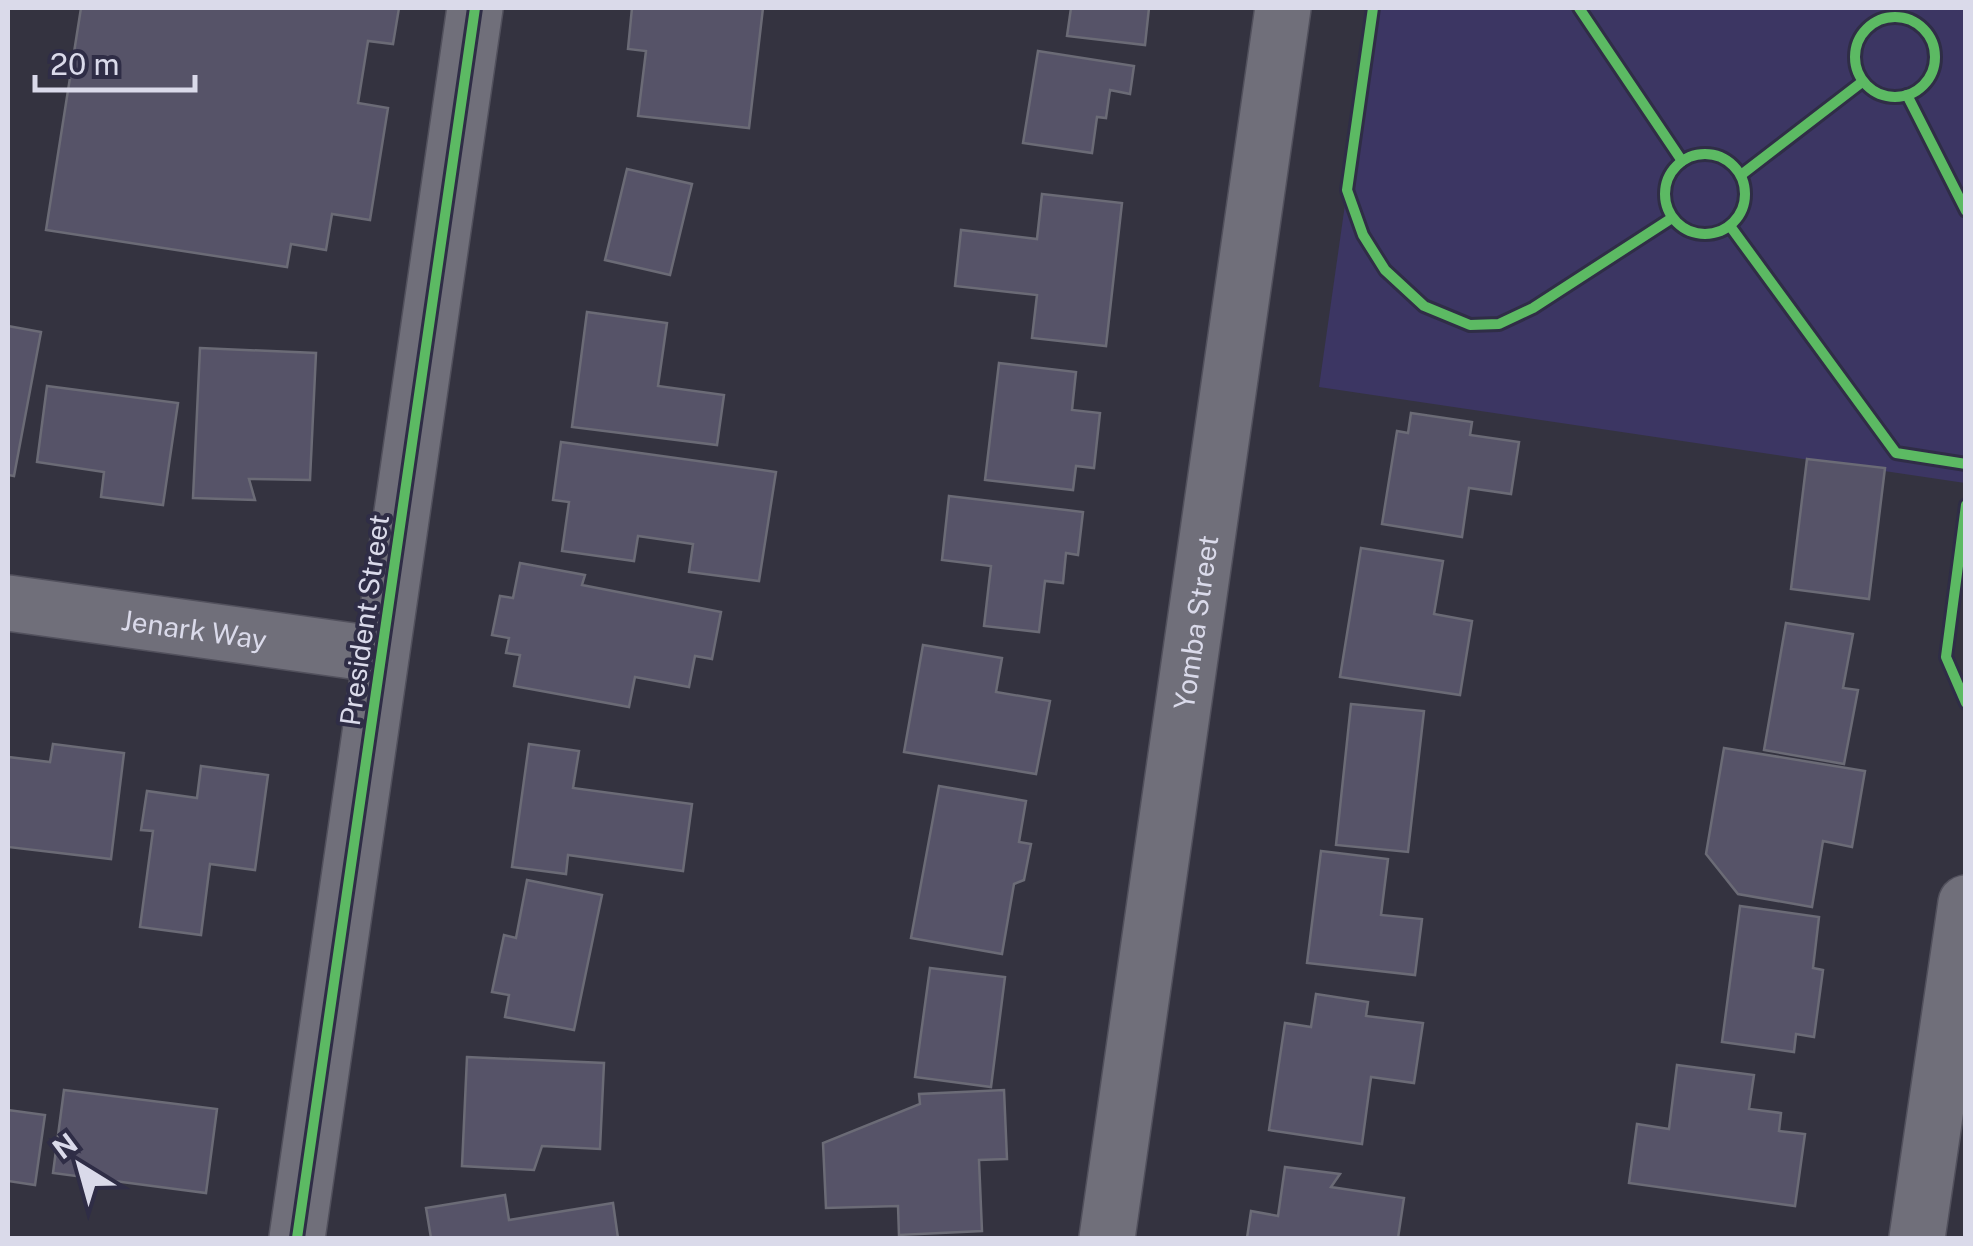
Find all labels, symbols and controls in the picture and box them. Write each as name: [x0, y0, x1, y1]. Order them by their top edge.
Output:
scale bar: [35, 30, 195, 92]
text: 20 m: [50, 46, 119, 82]
street label: President Street: [333, 512, 395, 728]
street label: Yomba Street: [1166, 533, 1224, 712]
street label: Jenark Way: [119, 602, 269, 655]
north arrow: [30, 1116, 130, 1216]
text: N: [46, 1126, 83, 1165]

